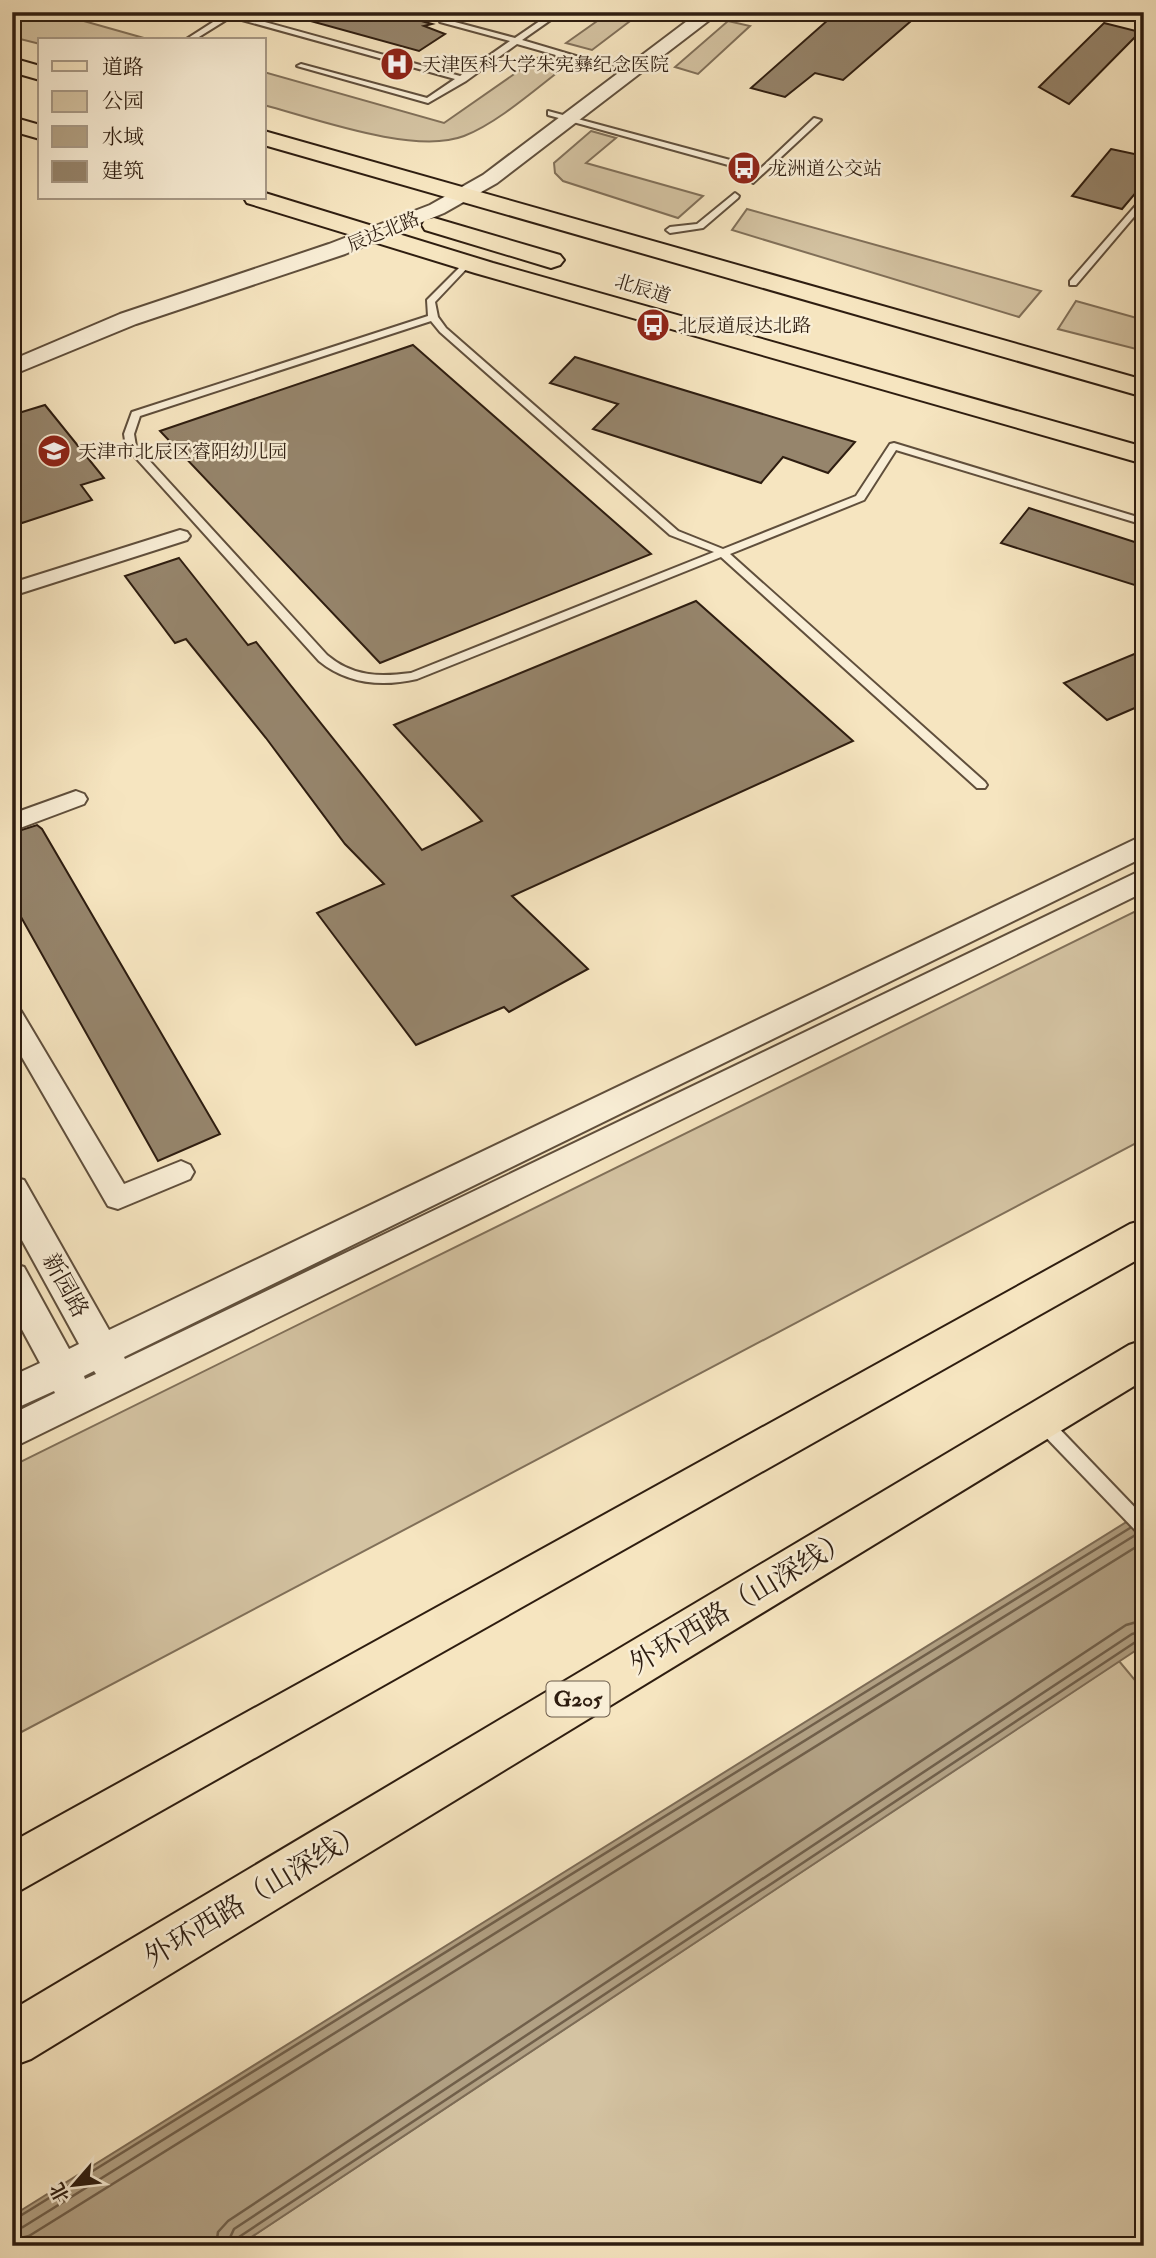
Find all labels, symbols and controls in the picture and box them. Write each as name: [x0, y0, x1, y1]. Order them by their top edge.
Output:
legend: [38, 38, 266, 200]
hospital icon: 天津医科大学朱宪彝纪念医院: [378, 45, 416, 83]
place label: 天津医科大学朱宪彝纪念医院: [422, 53, 669, 77]
text: 道路: [102, 54, 144, 81]
text: 公园: [102, 88, 144, 115]
text: 水域: [102, 124, 144, 151]
bus stop icon: 龙洲道公交站: [725, 149, 763, 187]
place label: 龙洲道公交站: [768, 157, 882, 181]
text: 建筑: [102, 158, 144, 185]
street label: 辰达北路: [344, 207, 423, 257]
street label: 北辰道: [612, 269, 673, 309]
bus stop icon: 北辰道辰达北路: [634, 306, 672, 344]
place label: 北辰道辰达北路: [678, 314, 811, 338]
school or university icon: 天津市北辰区睿阳幼儿园: [35, 432, 73, 470]
place label: 天津市北辰区睿阳幼儿园: [78, 440, 287, 464]
street label: 新园路: [36, 1248, 95, 1322]
street label: 外环西路（山深线）: [623, 1522, 857, 1682]
road number: G205: [546, 1682, 610, 1716]
street label: 外环西路（山深线）: [138, 1815, 372, 1975]
north arrow: [38, 2150, 108, 2220]
text: 北: [45, 2178, 75, 2207]

